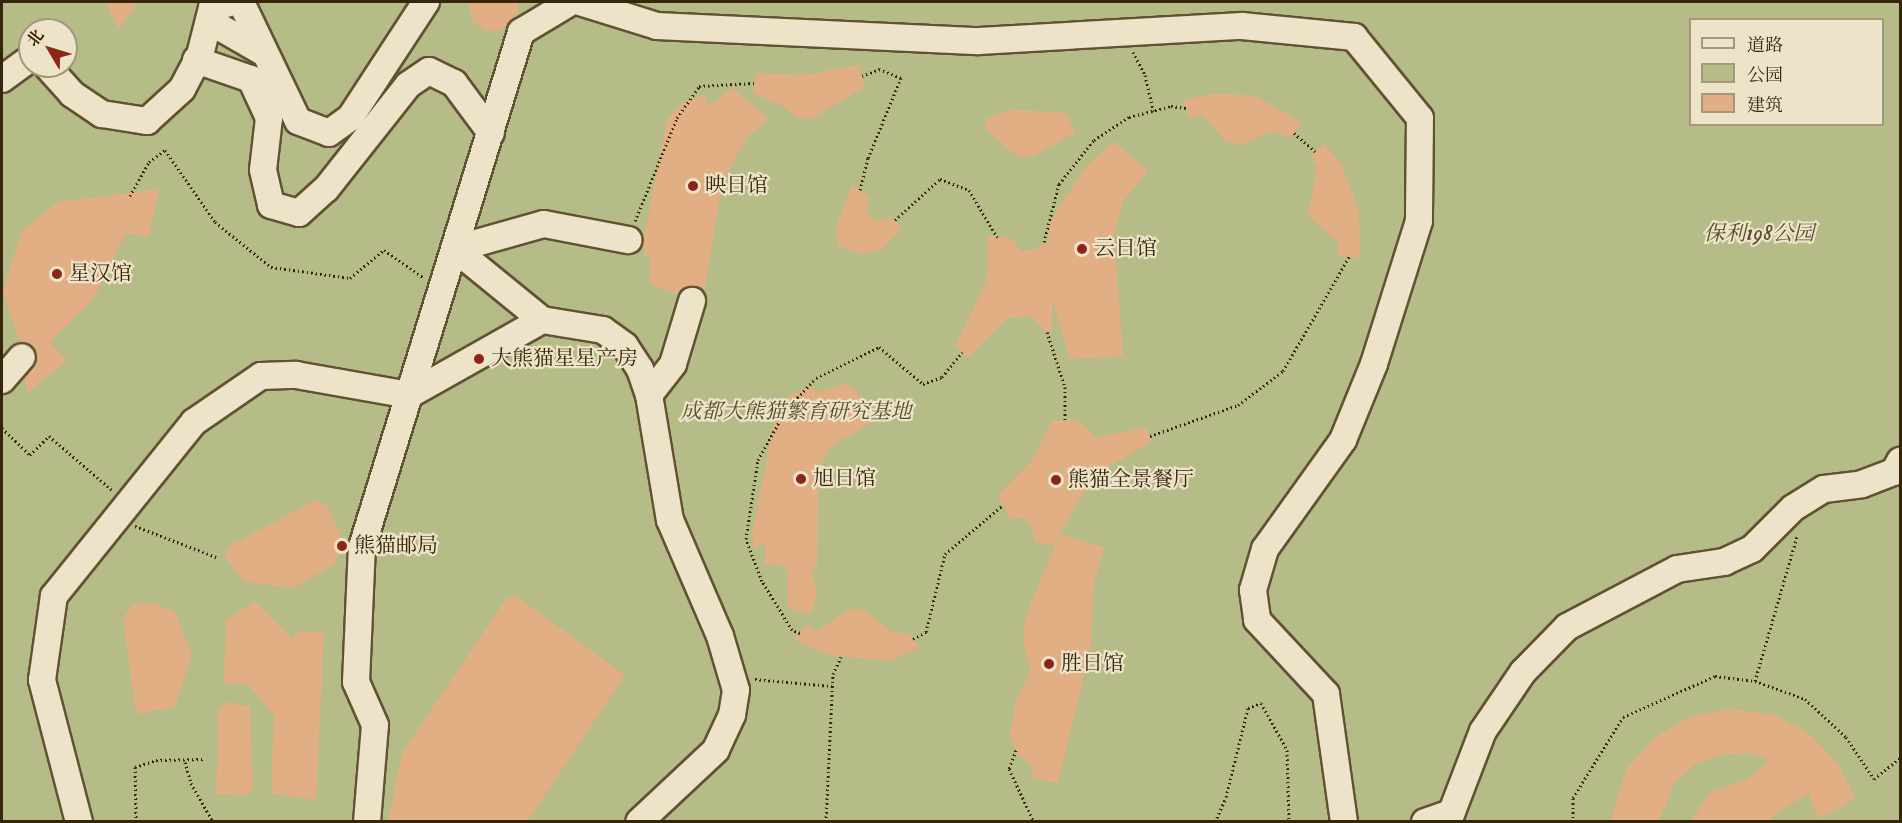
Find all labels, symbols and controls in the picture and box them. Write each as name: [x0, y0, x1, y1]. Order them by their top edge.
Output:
north arrow: [18, 18, 78, 78]
legend: [1689, 18, 1884, 126]
text: 北: [23, 26, 48, 51]
text: 道路: [1747, 35, 1783, 57]
text: 公园: [1747, 65, 1783, 87]
text: 建筑: [1747, 95, 1783, 117]
place label: 映日馆: [705, 173, 768, 199]
marker: 映日馆: [686, 179, 700, 193]
park label: 保利198公园: [1704, 221, 1814, 247]
place label: 云日馆: [1094, 236, 1157, 262]
marker: 云日馆: [1075, 242, 1089, 256]
place label: 星汉馆: [69, 261, 132, 287]
marker: 星汉馆: [50, 267, 64, 281]
place label: 大熊猫星星产房: [491, 346, 638, 372]
marker: 大熊猫星星产房: [472, 352, 486, 366]
park label: 成都大熊猫繁育研究基地: [681, 399, 911, 425]
place label: 旭日馆: [813, 466, 876, 492]
place label: 熊猫全景餐厅: [1068, 467, 1194, 493]
marker: 旭日馆: [794, 472, 808, 486]
marker: 熊猫全景餐厅: [1049, 473, 1063, 487]
place label: 熊猫邮局: [354, 533, 438, 559]
marker: 熊猫邮局: [335, 539, 349, 553]
place label: 胜日馆: [1061, 651, 1124, 677]
marker: 胜日馆: [1042, 657, 1056, 671]

